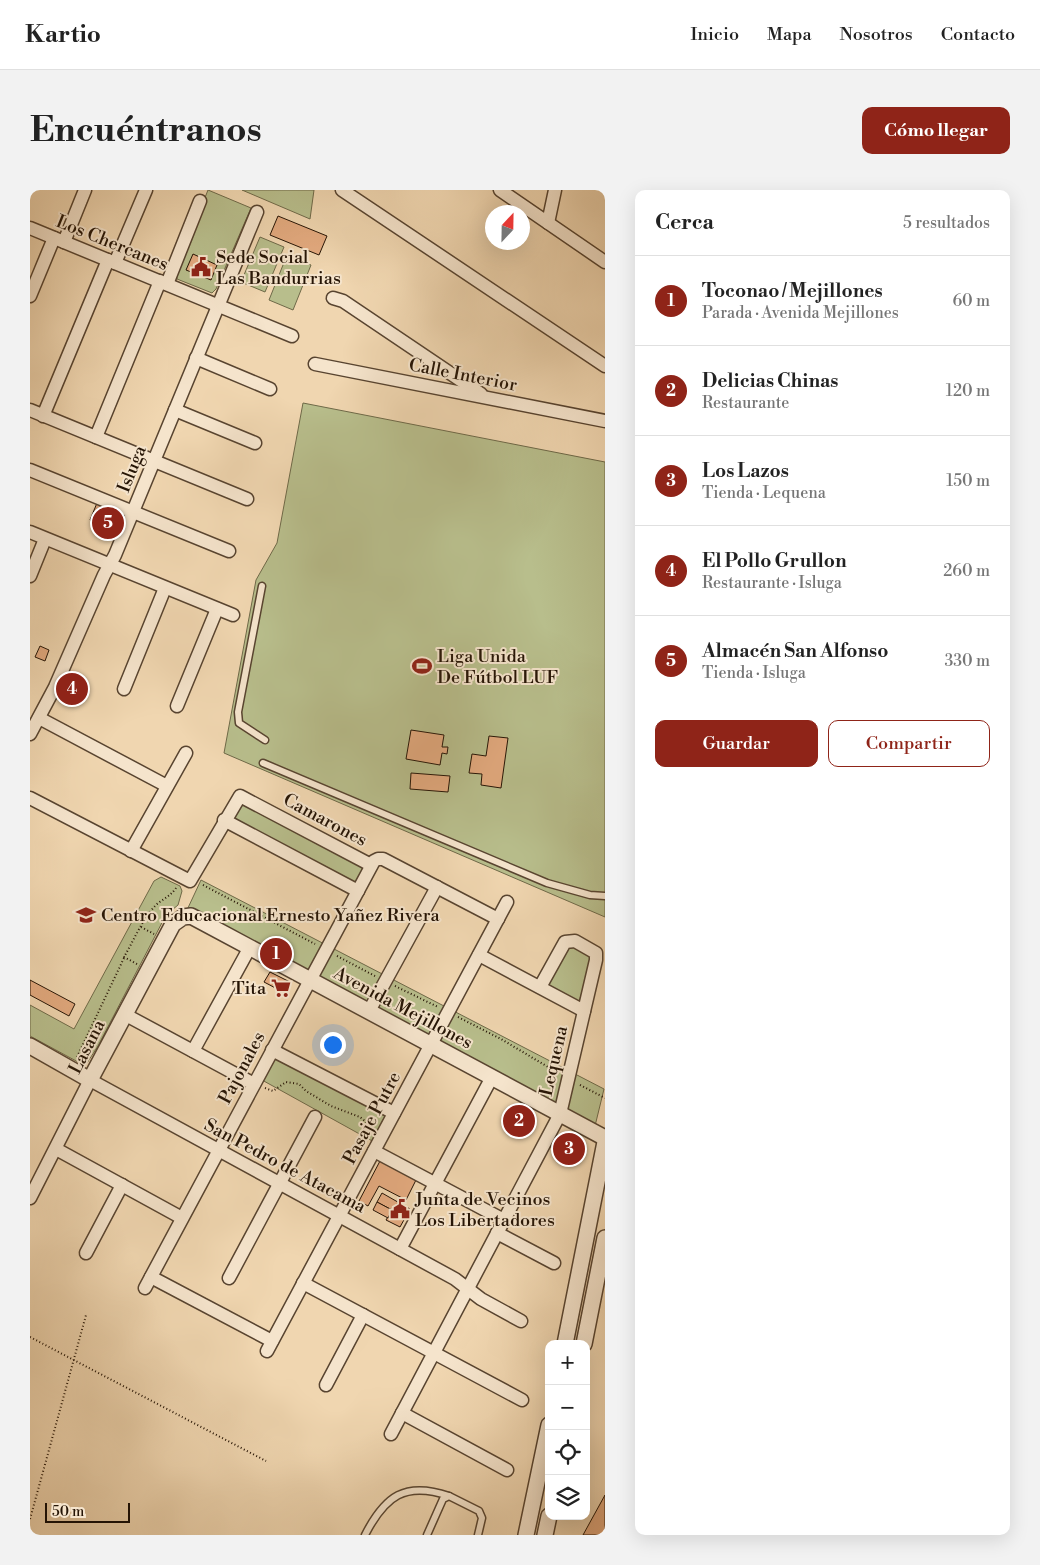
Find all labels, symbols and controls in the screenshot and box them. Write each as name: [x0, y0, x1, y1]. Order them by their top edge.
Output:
text: Kartio: [25, 20, 101, 50]
text: Inicio: [690, 23, 739, 46]
text: Mapa: [767, 23, 812, 46]
text: Nosotros: [840, 23, 913, 46]
text: Contacto: [941, 23, 1015, 46]
button: Cómo llegar: [862, 107, 1010, 154]
text: Encuéntranos: [30, 109, 262, 152]
north arrow: [485, 205, 530, 250]
street label: Los Chercanes: [52, 210, 172, 276]
text: Cerca: [655, 210, 714, 236]
text: 5 resultados: [903, 213, 990, 233]
place label: Sede Social Las Bandurrias: [216, 246, 341, 290]
public building icon: Sede Social Las Bandurrias: [190, 256, 212, 278]
text: Toconao / Mejillones: [702, 279, 883, 303]
text: 1: [667, 291, 675, 311]
text: 60 m: [952, 291, 990, 311]
text: Parada · Avenida Mejillones: [702, 303, 899, 323]
street label: Calle Interior: [407, 353, 519, 397]
text: Delicias Chinas: [702, 369, 839, 393]
text: 2: [666, 381, 676, 401]
text: 120 m: [946, 381, 990, 401]
text: Restaurante: [702, 393, 789, 413]
street label: Isluga: [112, 441, 152, 496]
text: Los Lazos: [702, 459, 789, 483]
text: 3: [666, 471, 676, 491]
text: 150 m: [946, 471, 990, 491]
text: Tienda · Lequena: [702, 483, 826, 503]
pin: 5: [92, 504, 124, 542]
text: El Pollo Grullon: [702, 549, 847, 573]
text: 4: [666, 561, 676, 581]
text: 260 m: [943, 561, 990, 581]
text: Restaurante · Isluga: [702, 573, 842, 593]
text: Almacén San Alfonso: [702, 639, 888, 663]
place label: Liga Unida De Fútbol LUF: [437, 645, 558, 689]
text: 5: [666, 651, 676, 671]
text: 330 m: [944, 651, 990, 671]
sports icon: Liga Unida De Fútbol LUF: [411, 655, 433, 677]
text: Tienda · Isluga: [702, 663, 806, 683]
pin: 4: [56, 670, 88, 708]
button: Guardar: [655, 720, 818, 767]
button: Compartir: [828, 720, 990, 767]
street label: Camarones: [279, 788, 371, 852]
school or university icon: Centro Educacional Ernesto Yañez Rivera: [75, 904, 97, 926]
place label: Centro Educacional Ernesto Yañez Rivera: [101, 904, 440, 927]
pin: 1: [260, 935, 292, 973]
street label: Avenida Mejillones: [329, 961, 477, 1054]
place label: Tita: [232, 977, 267, 1000]
supermarket icon: Tita: [270, 977, 292, 999]
street label: Lasana: [64, 1015, 111, 1078]
street label: Lequena: [535, 1023, 573, 1098]
street label: Pajonales: [213, 1028, 271, 1108]
your location: [320, 1032, 346, 1058]
street label: Pasaje Putre: [338, 1068, 406, 1168]
pin: 2: [503, 1102, 535, 1140]
street label: San Pedro de Atacama: [200, 1114, 371, 1219]
pin: 3: [553, 1130, 585, 1168]
place label: Junta de Vecinos Los Libertadores: [414, 1188, 555, 1232]
public building icon: Junta de Vecinos Los Libertadores: [389, 1198, 411, 1220]
map controls: [545, 1340, 590, 1520]
button: +: [545, 1340, 590, 1385]
button: −: [545, 1385, 590, 1430]
button: locate: [545, 1430, 590, 1475]
button: layers: [545, 1475, 590, 1520]
scale bar: [45, 1500, 130, 1523]
text: 50 m: [52, 1503, 84, 1521]

